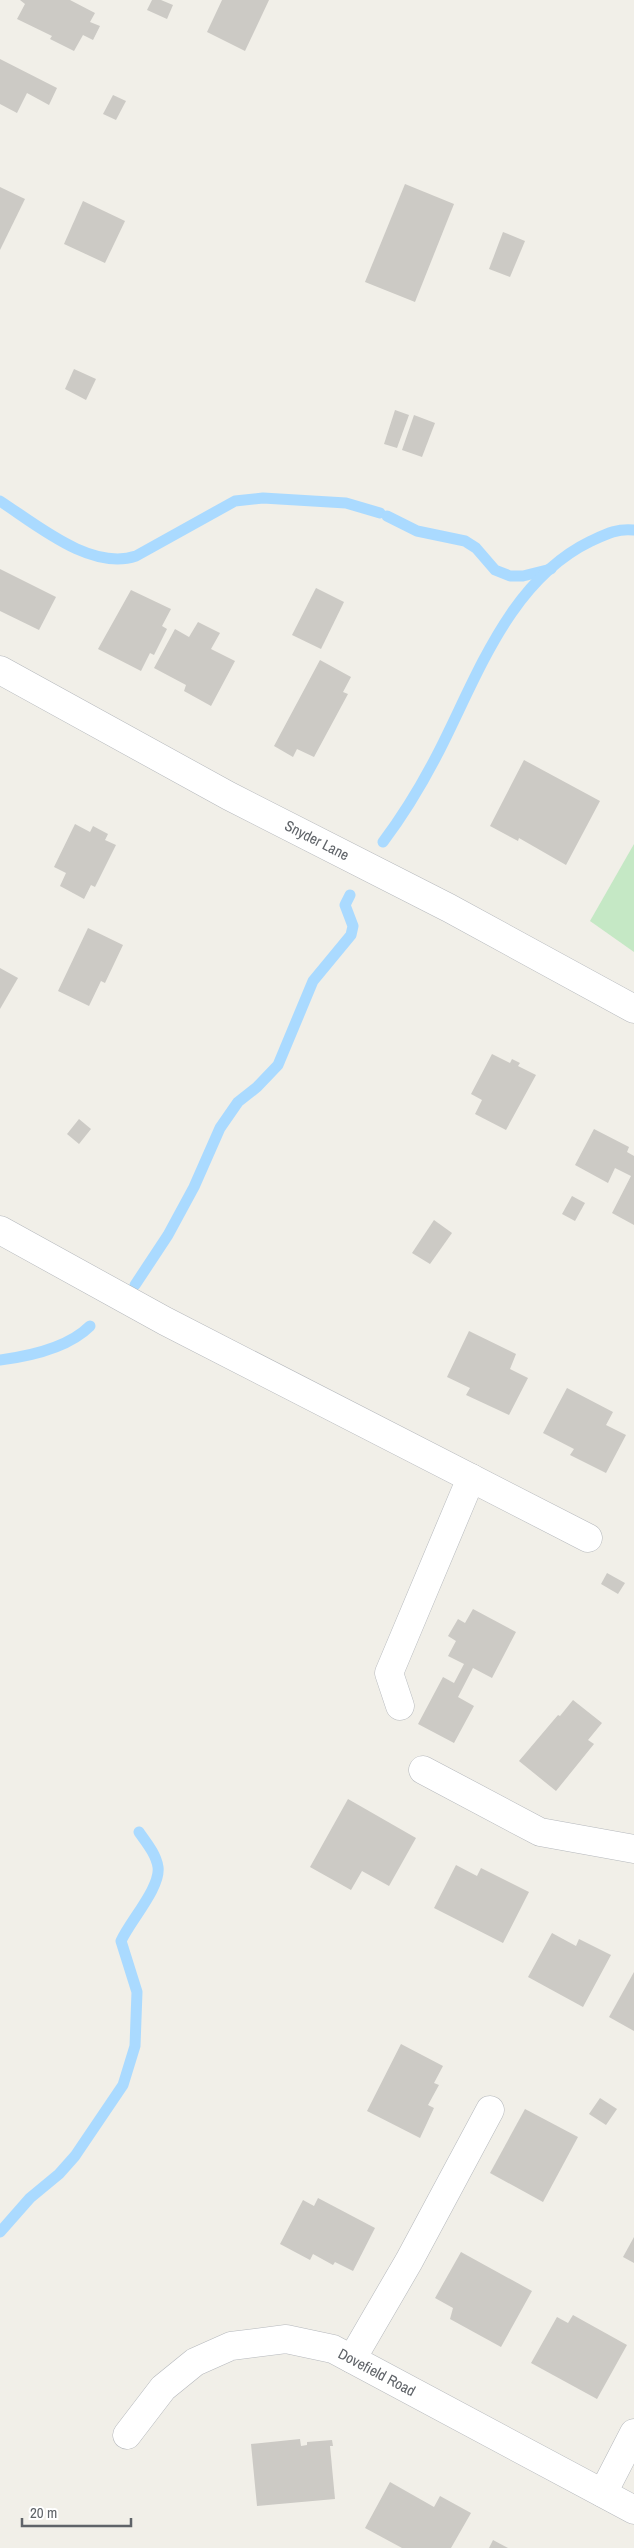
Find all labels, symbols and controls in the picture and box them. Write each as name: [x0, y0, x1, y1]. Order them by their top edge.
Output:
street label: Snyder Lane: [281, 815, 353, 865]
street label: Dovefield Road: [335, 2343, 419, 2401]
scale bar: [22, 2496, 131, 2528]
text: 20 m: [30, 2502, 57, 2523]

